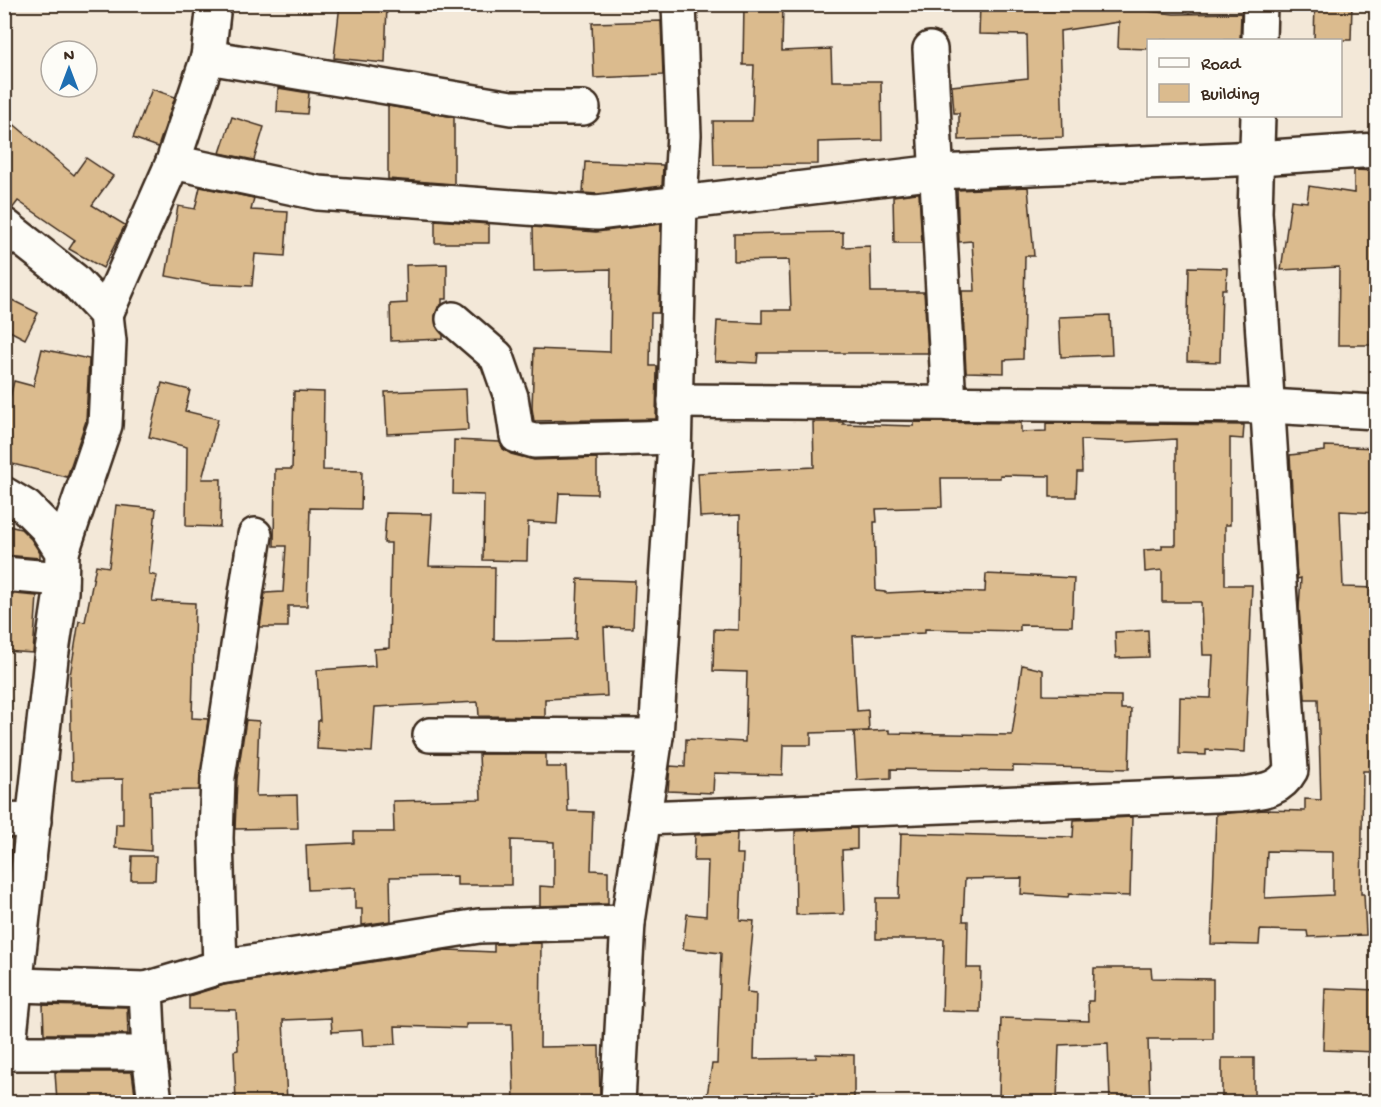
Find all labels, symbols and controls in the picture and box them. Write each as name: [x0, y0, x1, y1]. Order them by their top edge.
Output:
north arrow: [39, 39, 99, 99]
legend: [1147, 39, 1342, 117]
text: N: [64, 48, 75, 67]
text: Road: [1201, 55, 1242, 76]
text: Building: [1200, 85, 1260, 106]

